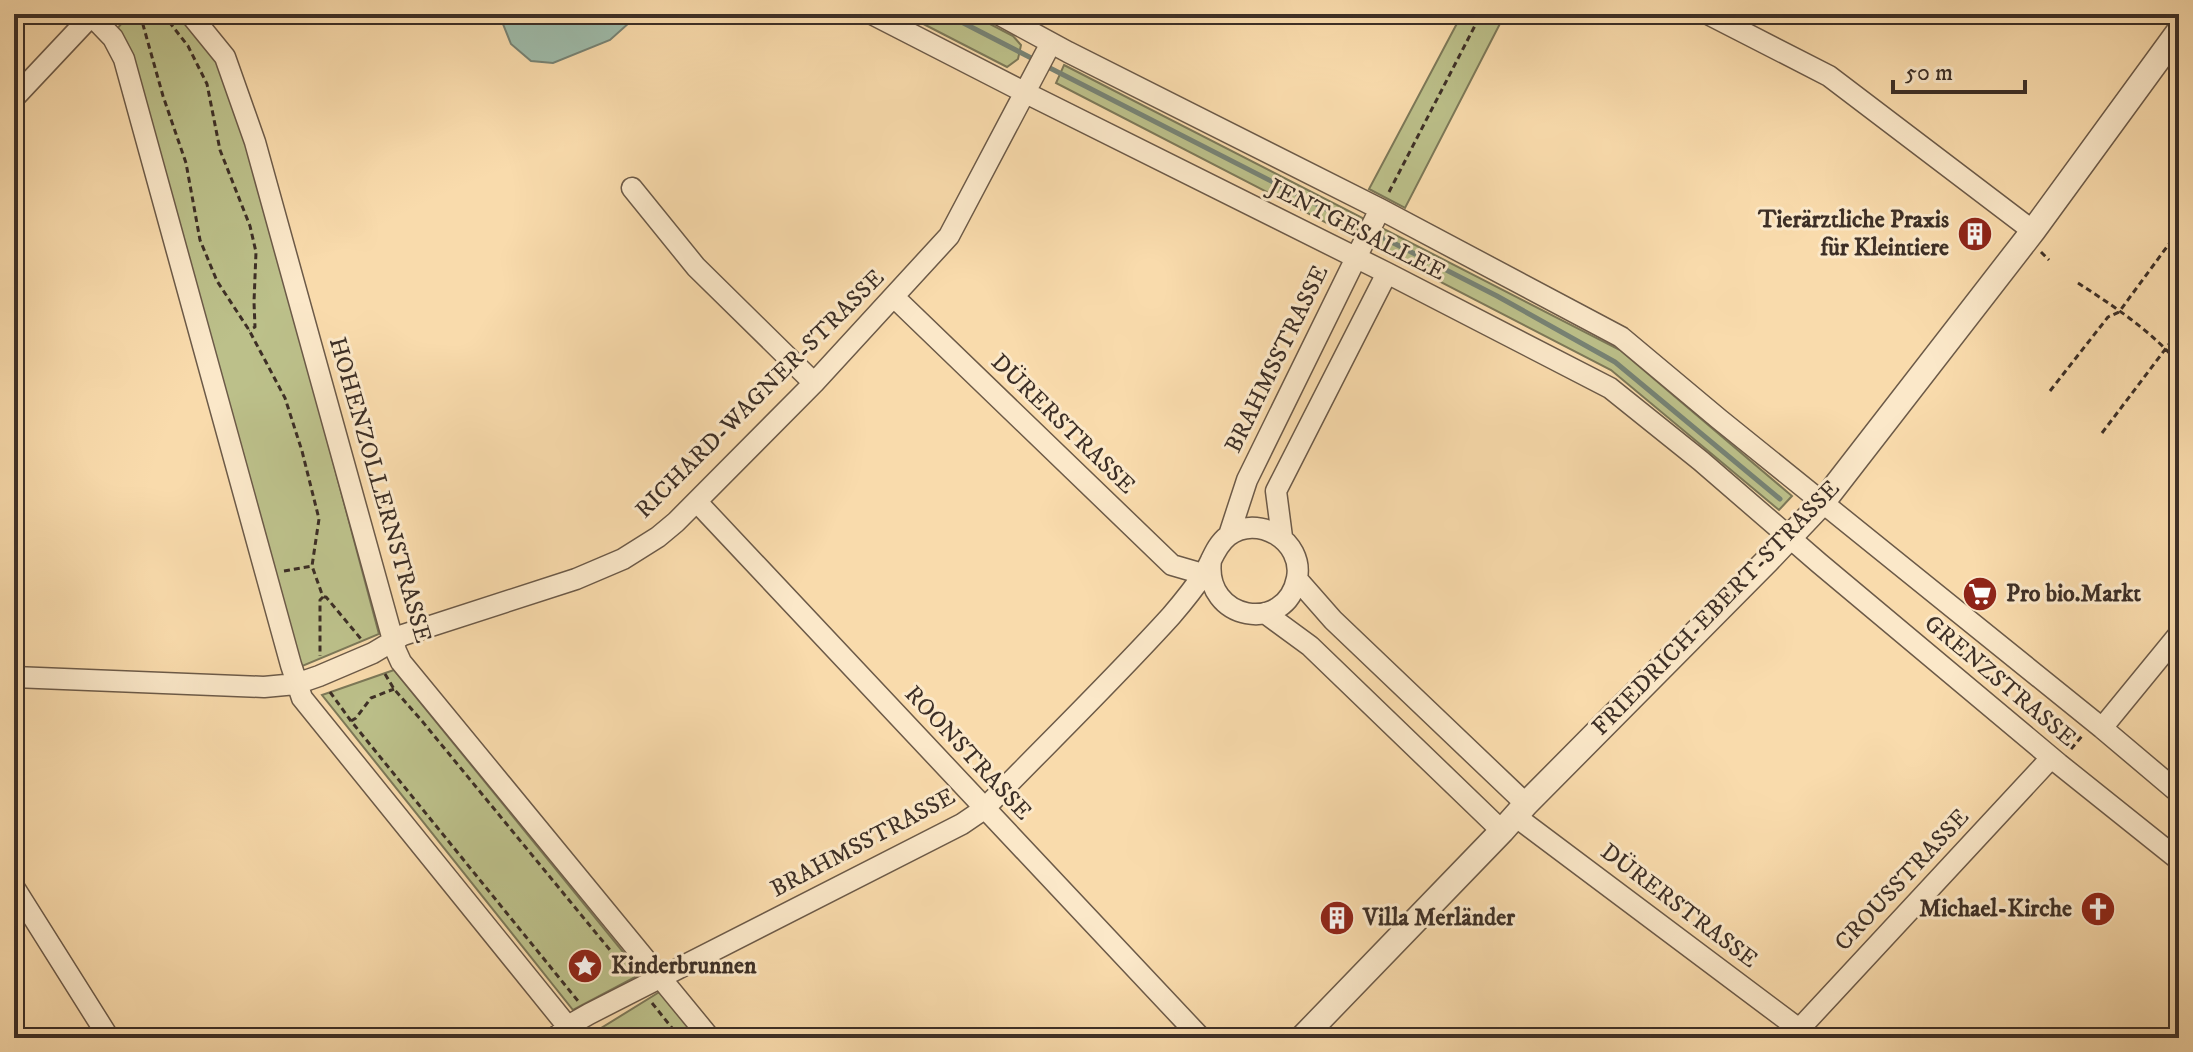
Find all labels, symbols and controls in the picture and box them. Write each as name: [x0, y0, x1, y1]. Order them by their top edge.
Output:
scale bar: [1893, 44, 2025, 94]
text: 50 m: [1905, 58, 1953, 88]
street label: JENTGESALLEE: [1262, 172, 1451, 288]
place label: Tierärztliche Praxis für Kleintiere: [1757, 205, 1949, 263]
building icon: Tierärztliche Praxis für Kleintiere: [1956, 215, 1994, 253]
street label: BRAHMSSTRASSE: [1219, 260, 1335, 458]
street label: RICHARD-WAGNER-STRASSE: [629, 263, 891, 525]
street label: HOHENZOLLERNSTRASSE: [322, 334, 438, 646]
street label: DÜRERSTRASSE: [984, 347, 1142, 501]
street label: FRIEDRICH-EBERT-STRASSE: [1586, 474, 1846, 742]
supermarket icon: Pro bio.Markt: [1961, 575, 1999, 613]
place label: Pro bio.Markt: [2006, 579, 2141, 609]
street label: GRENZSTRASSE: [1918, 609, 2082, 753]
street label: ROONSTRASSE: [898, 679, 1038, 827]
street label: BRAHMSSTRASSE: [765, 782, 961, 904]
street label: CROUSSTRASSE: [1828, 802, 1976, 957]
street label: DÜRERSTRASSE: [1594, 837, 1764, 975]
church icon: Michael-Kirche: [2079, 890, 2117, 928]
place label: Michael-Kirche: [1919, 894, 2072, 924]
building icon: Villa Merländer: [1318, 899, 1356, 937]
place label: Villa Merländer: [1362, 903, 1516, 933]
place icon: Kinderbrunnen: [566, 947, 604, 985]
place label: Kinderbrunnen: [611, 951, 757, 981]

